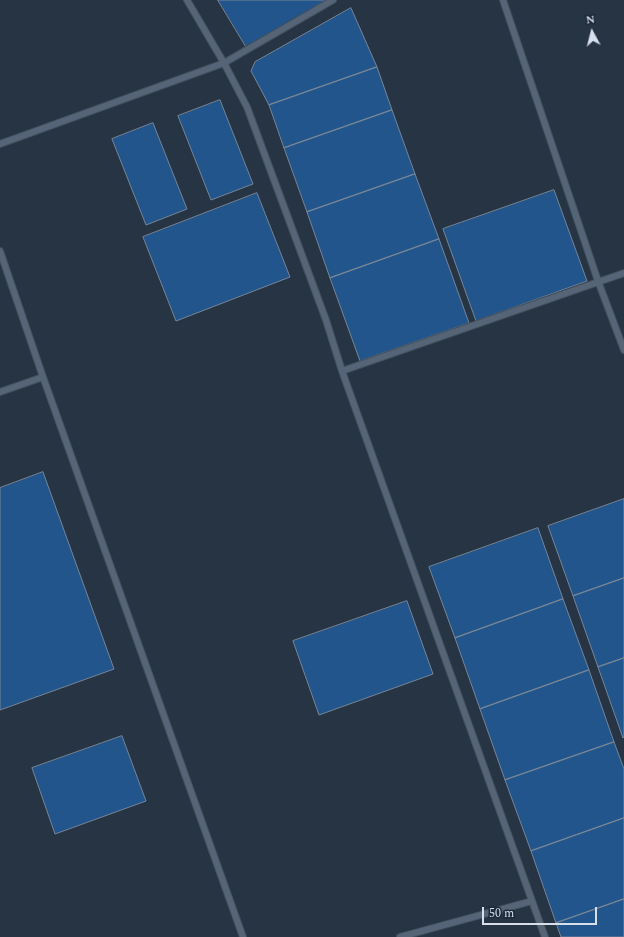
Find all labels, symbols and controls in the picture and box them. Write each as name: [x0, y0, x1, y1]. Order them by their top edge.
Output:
text: N: [585, 11, 596, 29]
north arrow: [572, 12, 612, 52]
scale bar: [484, 899, 599, 925]
text: 50 m: [489, 904, 514, 923]

